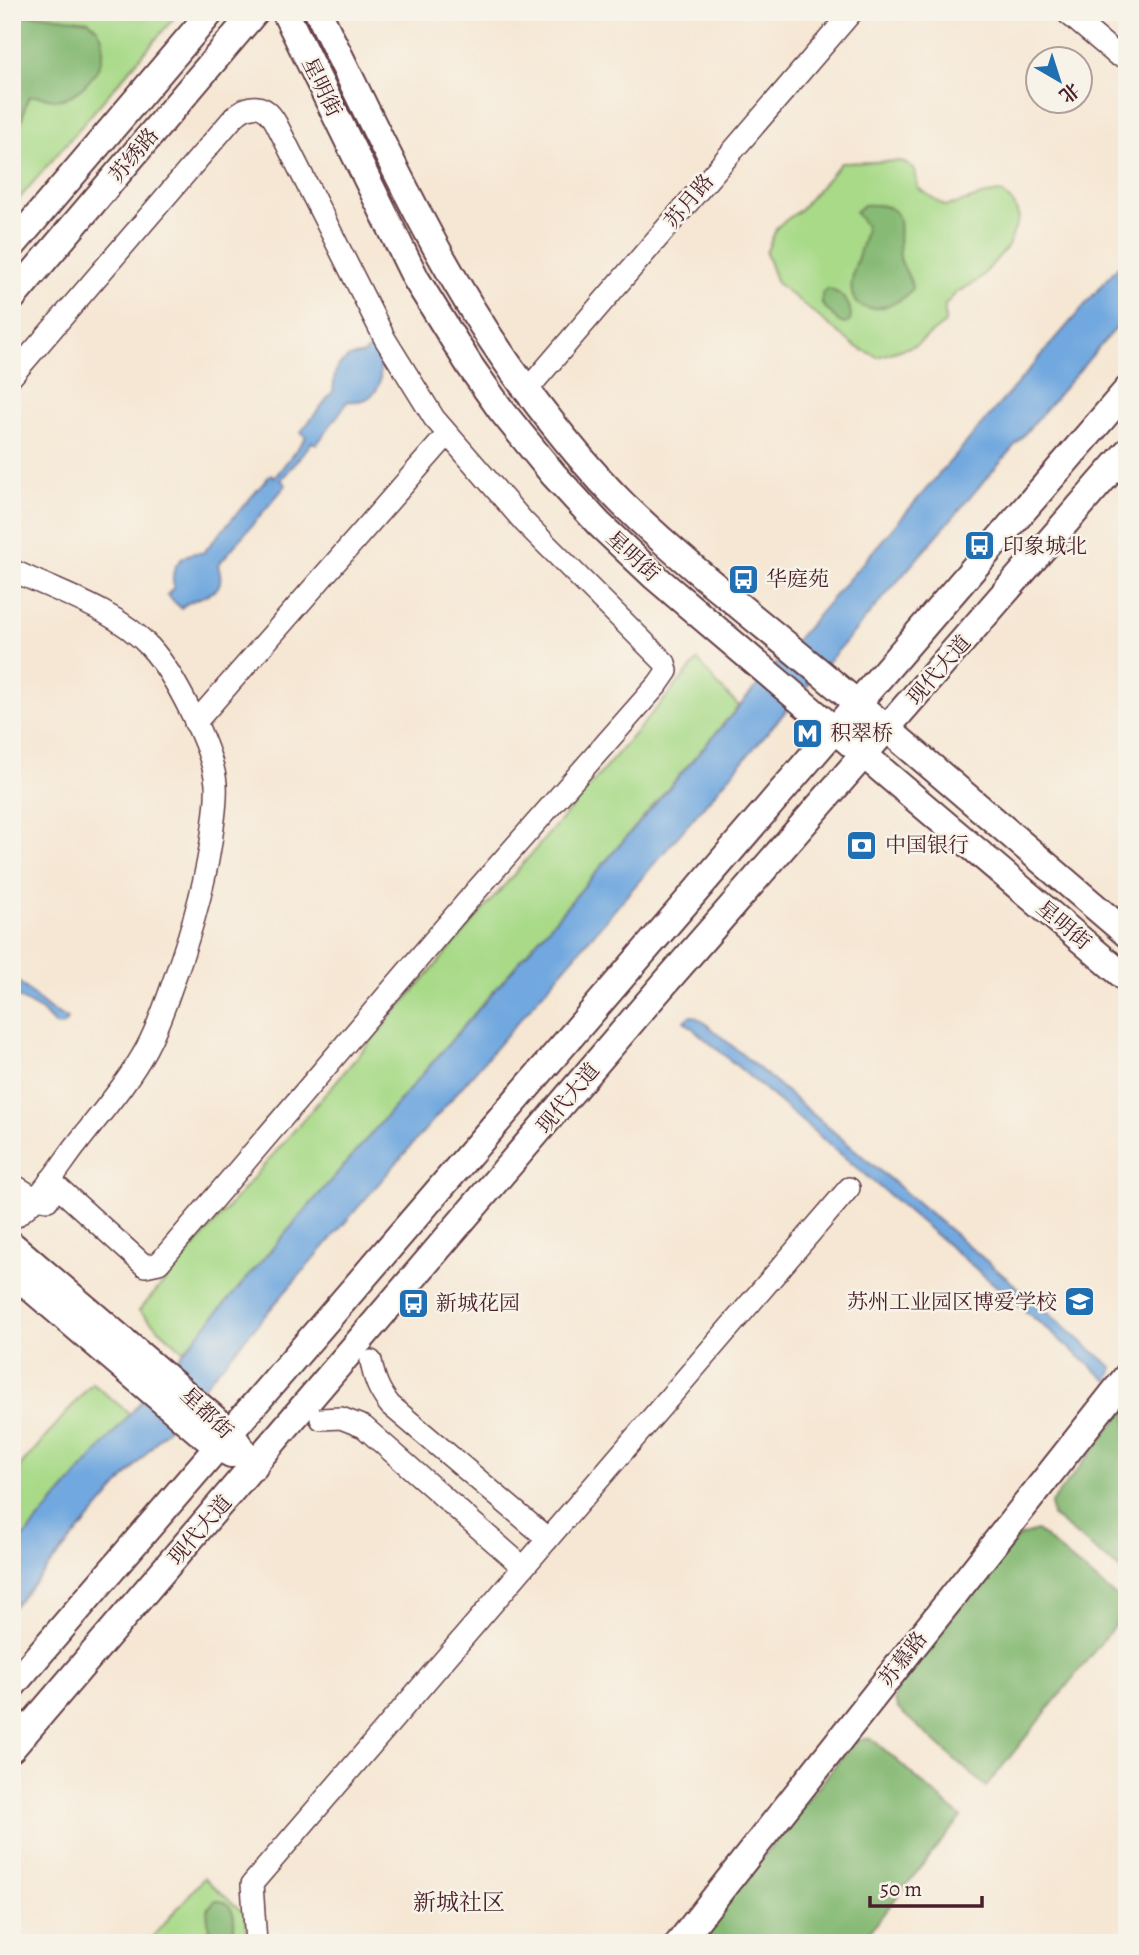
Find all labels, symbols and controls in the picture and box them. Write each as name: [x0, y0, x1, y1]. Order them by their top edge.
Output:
north arrow: [1024, 46, 1094, 116]
street label: 星明街: [296, 53, 348, 121]
text: 北: [1053, 76, 1085, 109]
street label: 苏绣路: [103, 122, 165, 188]
street label: 苏月路: [658, 168, 720, 234]
street label: 星明街: [600, 524, 666, 588]
bus stop icon: 印象城北: [963, 529, 997, 563]
place label: 印象城北: [1003, 532, 1087, 560]
bus stop icon: 华庭苑: [726, 562, 760, 596]
place label: 华庭苑: [766, 565, 829, 593]
street label: 现代大道: [901, 629, 977, 711]
metro station icon: 积翠桥: [790, 716, 824, 750]
place label: 积翠桥: [830, 719, 893, 747]
bank icon: 中国银行: [845, 828, 879, 862]
place label: 中国银行: [885, 831, 969, 859]
street label: 星明街: [1031, 894, 1097, 956]
street label: 现代大道: [530, 1057, 606, 1139]
school or university icon: 苏州工业园区博爱学校: [1063, 1285, 1097, 1319]
bus stop icon: 新城花园: [396, 1286, 430, 1320]
place label: 苏州工业园区博爱学校: [847, 1288, 1057, 1316]
place label: 新城花园: [436, 1289, 520, 1317]
street label: 星都街: [175, 1381, 239, 1445]
street label: 现代大道: [162, 1489, 238, 1571]
street label: 苏慕路: [873, 1626, 933, 1692]
scale bar: [870, 1864, 982, 1908]
text: 50 m: [880, 1875, 922, 1903]
district label: 新城社区: [413, 1887, 505, 1918]

